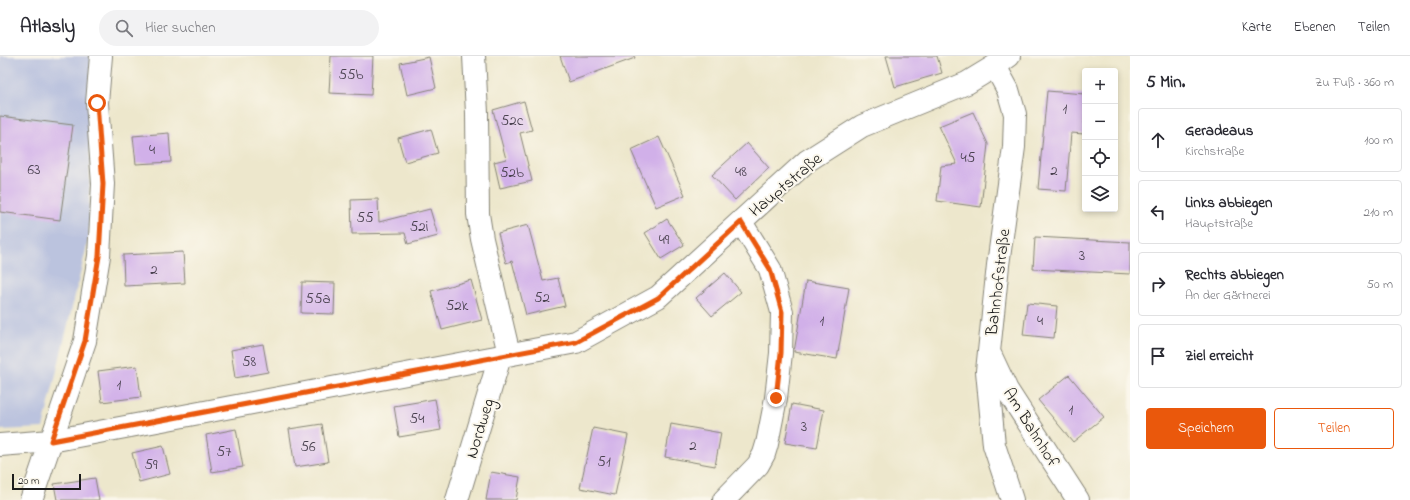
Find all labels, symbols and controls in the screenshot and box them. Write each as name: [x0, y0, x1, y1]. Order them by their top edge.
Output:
search box: [99, 10, 379, 46]
text: Atlasly: [20, 14, 75, 41]
icon: search: [113, 17, 135, 39]
text: Hier suchen: [145, 17, 216, 39]
text: Karte: [1242, 17, 1271, 38]
text: Ebenen: [1293, 17, 1336, 38]
text: Teilen: [1358, 17, 1390, 38]
house number: 55b: [338, 64, 364, 86]
map controls: [1082, 68, 1118, 212]
button: +: [1082, 68, 1118, 104]
text: 5 Min.: [1146, 70, 1185, 95]
text: Zu Fuß · 360 m: [1315, 73, 1394, 92]
route start: [88, 94, 106, 112]
house number: 1: [1063, 98, 1068, 120]
button: −: [1082, 104, 1118, 140]
house number: 52c: [501, 110, 524, 132]
text: Geradeaus: [1185, 120, 1253, 142]
icon: ahead: [1147, 129, 1169, 151]
text: 100 m: [1364, 131, 1393, 150]
house number: 4: [149, 139, 155, 161]
button: locate: [1082, 140, 1118, 176]
text: Kirchstraße: [1185, 142, 1244, 161]
street label: Hauptstraße: [744, 147, 828, 223]
house number: 45: [961, 147, 976, 169]
house number: 63: [28, 159, 40, 181]
house number: 2: [1050, 160, 1058, 182]
house number: 48: [735, 161, 747, 183]
house number: 52b: [500, 162, 524, 184]
button: layers: [1082, 176, 1118, 212]
text: Links abbiegen: [1185, 192, 1272, 214]
icon: left: [1147, 201, 1169, 223]
text: 210 m: [1363, 203, 1393, 222]
house number: 55: [356, 207, 374, 229]
text: Hauptstraße: [1185, 214, 1253, 233]
house number: 52i: [410, 216, 428, 238]
street label: Bahnhofstraße: [979, 227, 1017, 338]
house number: 49: [659, 229, 670, 251]
house number: 3: [1079, 245, 1085, 267]
house number: 2: [150, 259, 158, 281]
text: Rechts abbiegen: [1185, 264, 1284, 286]
icon: right: [1147, 273, 1169, 295]
text: 50 m: [1367, 275, 1393, 294]
text: An der Gärtnerei: [1185, 286, 1271, 305]
house number: 52: [534, 287, 551, 309]
house number: 55a: [305, 288, 331, 310]
house number: 52k: [446, 295, 469, 317]
house number: 1: [820, 310, 825, 332]
house number: 4: [1037, 310, 1043, 332]
icon: arrive: [1147, 345, 1169, 367]
text: Ziel erreicht: [1185, 345, 1253, 367]
house number: 58: [242, 351, 256, 373]
house number: 1: [117, 374, 122, 396]
street label: Am Bahnhof: [996, 383, 1065, 473]
route end: [767, 389, 785, 407]
street label: Nordweg: [459, 395, 503, 462]
house number: 1: [1069, 399, 1074, 421]
house number: 54: [410, 408, 424, 430]
button: Speichern: [1146, 408, 1266, 449]
button: Teilen: [1274, 408, 1394, 449]
house number: 3: [801, 416, 807, 438]
house number: 2: [689, 435, 697, 457]
house number: 56: [300, 436, 316, 458]
house number: 57: [217, 441, 231, 463]
house number: 51: [597, 451, 611, 473]
house number: 59: [144, 454, 158, 476]
scale bar: [12, 472, 81, 491]
text: 20 m: [18, 473, 40, 489]

